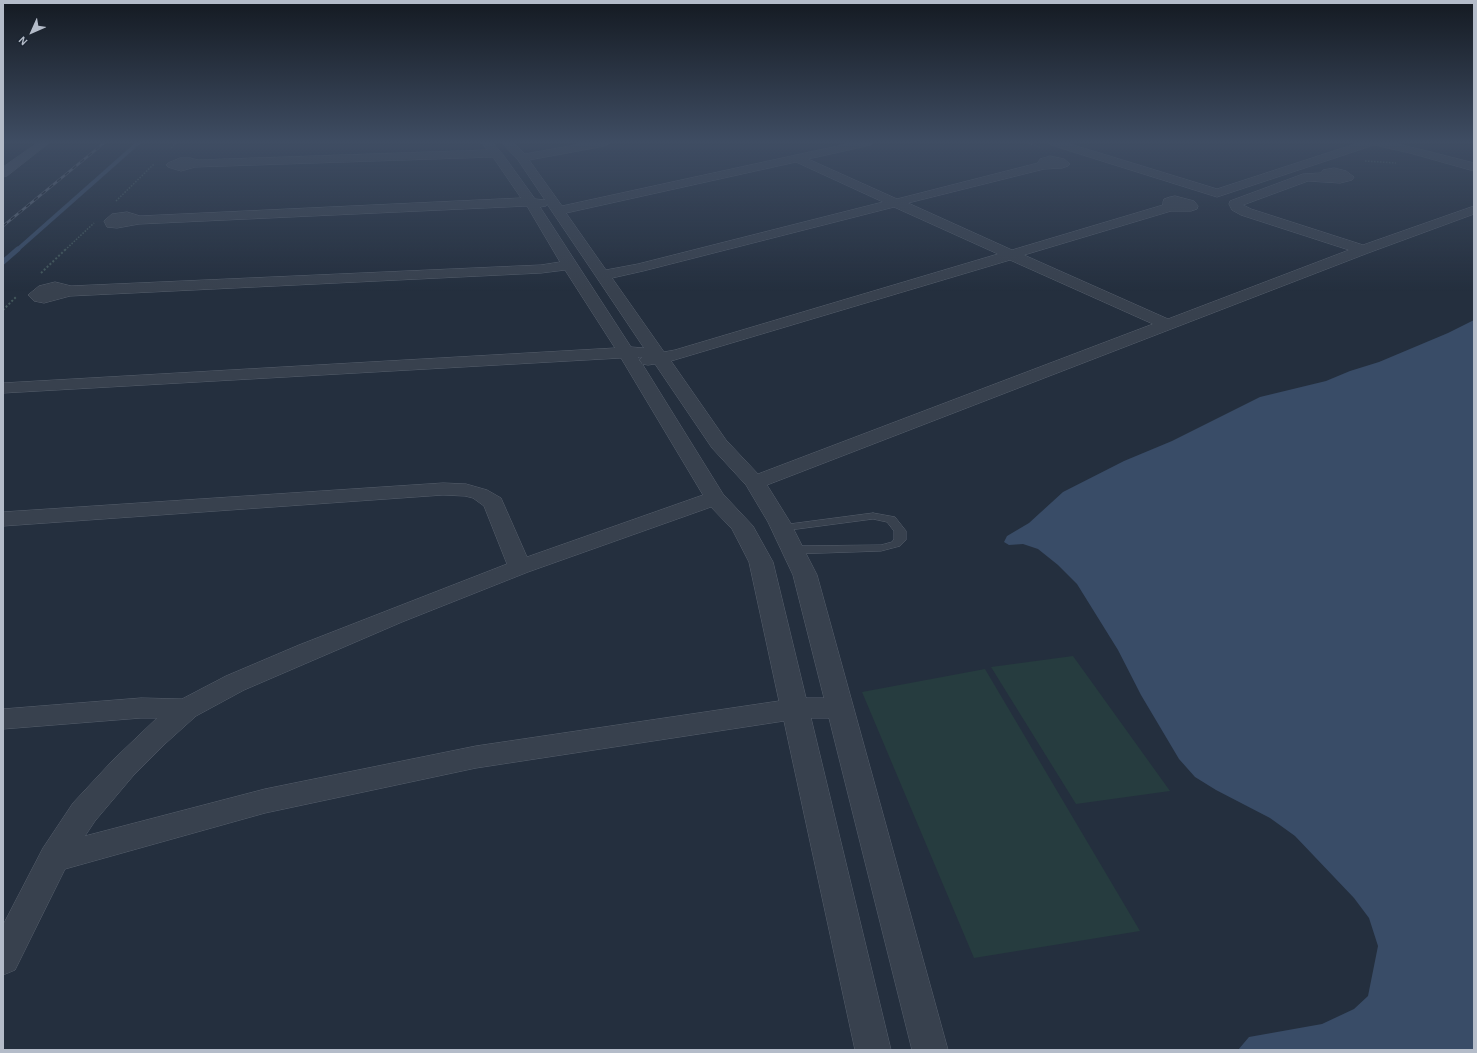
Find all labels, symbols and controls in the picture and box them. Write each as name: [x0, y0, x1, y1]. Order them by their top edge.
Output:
north arrow: [12, 12, 52, 52]
text: N: [17, 34, 30, 47]

